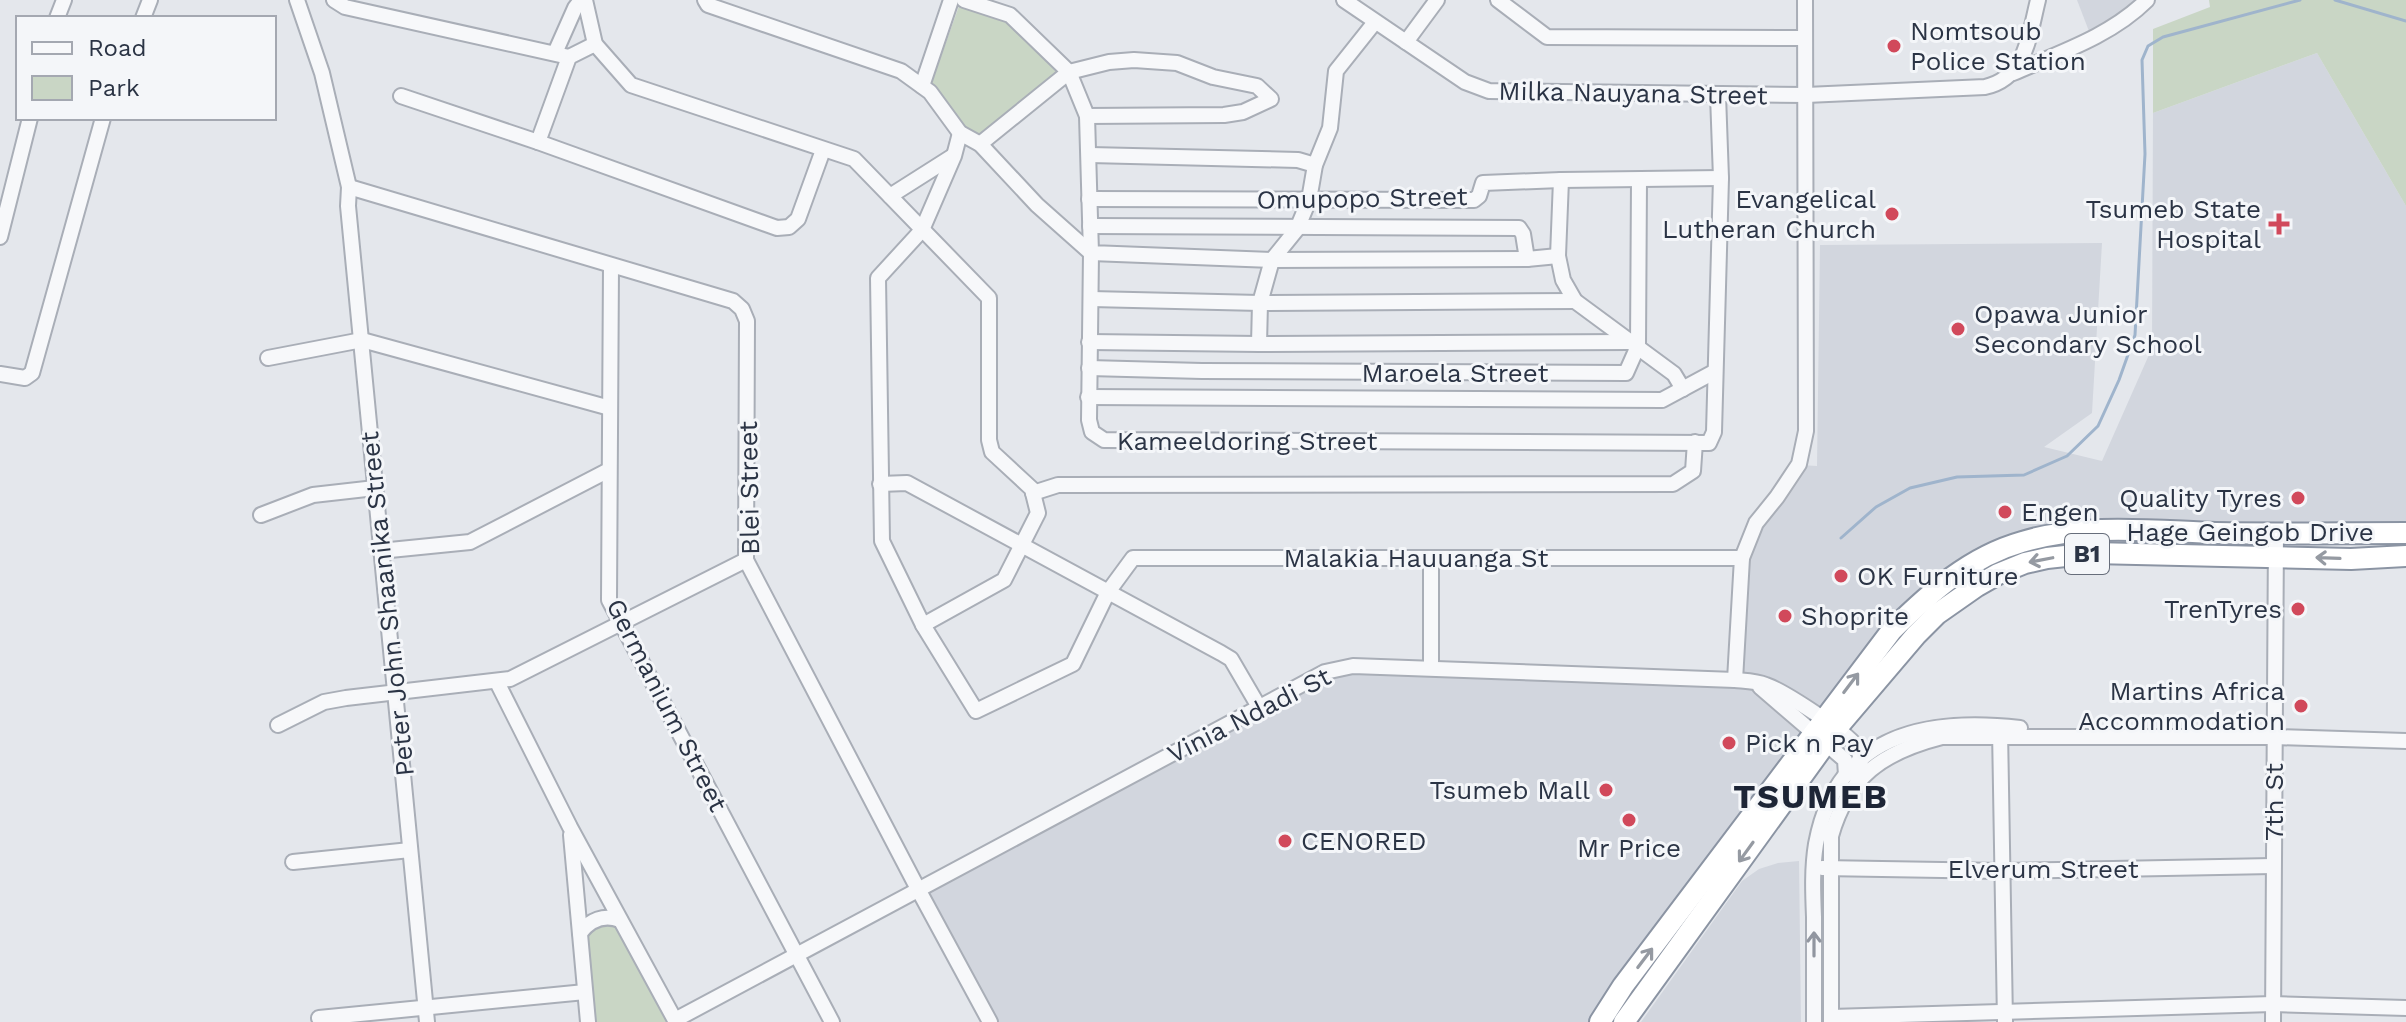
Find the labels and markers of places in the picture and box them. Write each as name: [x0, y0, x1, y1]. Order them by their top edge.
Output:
place label: Nomtsoub Police Station: [1910, 16, 2086, 76]
marker: Nomtsoub Police Station: [1885, 37, 1903, 55]
place label: Evangelical Lutheran Church: [1662, 184, 1876, 244]
place label: Tsumeb State Hospital: [2085, 194, 2261, 254]
marker: Evangelical Lutheran Church: [1883, 205, 1901, 223]
marker: Tsumeb State Hospital: [2268, 213, 2290, 235]
place label: Opawa Junior Secondary School: [1974, 299, 2202, 359]
marker: Opawa Junior Secondary School: [1949, 320, 1967, 338]
place label: Quality Tyres: [2119, 483, 2282, 513]
marker: Quality Tyres: [2289, 489, 2307, 507]
place label: Engen: [2021, 497, 2099, 527]
marker: Engen: [1996, 503, 2014, 521]
place label: OK Furniture: [1857, 561, 2019, 591]
marker: OK Furniture: [1832, 567, 1850, 585]
place label: TrenTyres: [2164, 594, 2282, 624]
marker: TrenTyres: [2289, 600, 2307, 618]
place label: Shoprite: [1801, 601, 1909, 631]
marker: Shoprite: [1776, 607, 1794, 625]
place label: Martins Africa Accommodation: [2078, 676, 2285, 736]
marker: Martins Africa Accommodation: [2292, 697, 2310, 715]
place label: Pick n Pay: [1745, 728, 1874, 758]
marker: Pick n Pay: [1720, 734, 1738, 752]
place label: Tsumeb Mall: [1429, 775, 1590, 805]
marker: Tsumeb Mall: [1597, 781, 1615, 799]
marker: Mr Price: [1620, 811, 1638, 829]
place label: CENORED: [1301, 826, 1427, 856]
marker: CENORED: [1276, 832, 1294, 850]
place label: Mr Price: [1577, 833, 1681, 863]

